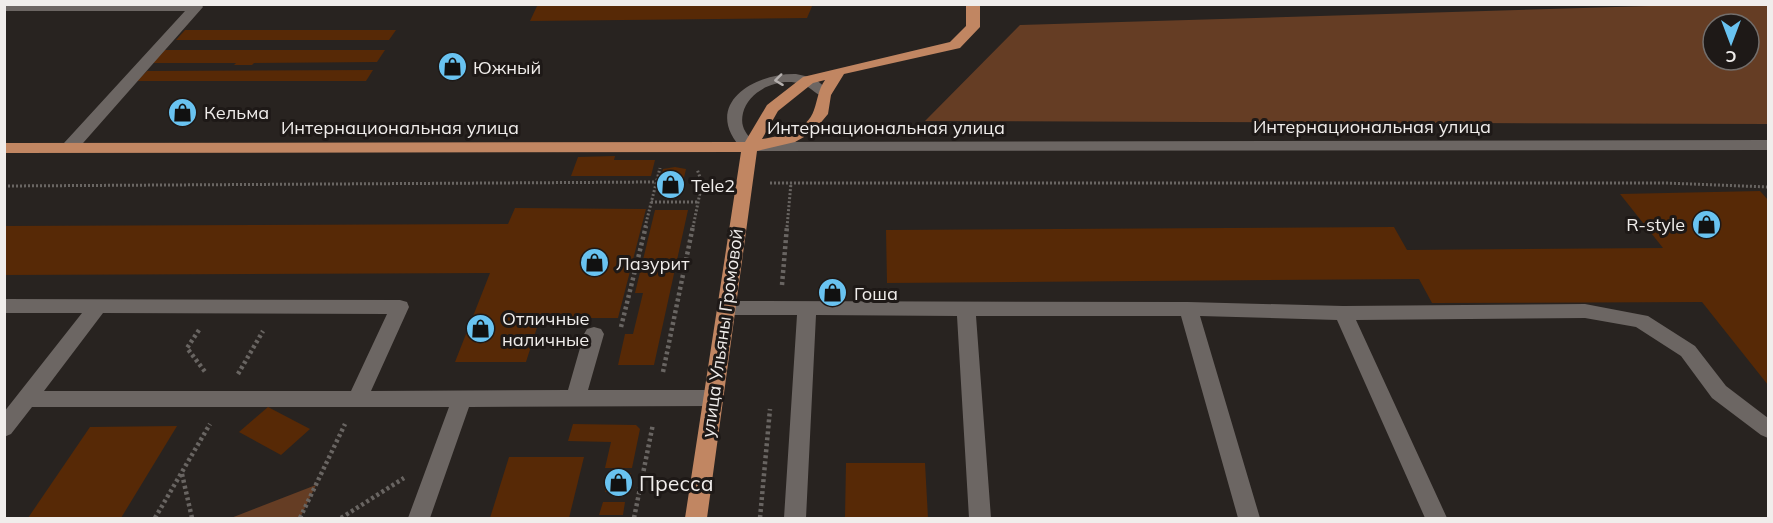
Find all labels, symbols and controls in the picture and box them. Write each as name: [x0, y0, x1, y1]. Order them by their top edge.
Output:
north arrow: [1701, 12, 1761, 72]
text: С: [1725, 47, 1736, 67]
shop icon: Южный: [436, 51, 468, 83]
place label: Южный: [473, 56, 541, 79]
one-way arrow: [774, 74, 783, 86]
shop icon: Кельма: [167, 96, 199, 128]
place label: Кельма: [204, 101, 269, 124]
street label: Интернациональная улица: [1253, 115, 1491, 138]
street label: Интернациональная улица: [281, 116, 519, 139]
street label: Интернациональная улица: [767, 116, 1005, 139]
shop icon: Tele2: [654, 169, 686, 201]
place label: Tele2: [691, 174, 735, 197]
shop icon: R-style: [1690, 208, 1722, 240]
place label: R-style: [1626, 213, 1685, 236]
street label: улица Ульяны Громовой: [696, 227, 748, 439]
shop icon: Лазурит: [579, 247, 611, 279]
place label: Лазурит: [616, 252, 690, 275]
shop icon: Гоша: [817, 277, 849, 309]
place label: Гоша: [854, 282, 898, 305]
place label: Отличные наличные: [502, 307, 590, 351]
shop icon: Отличные наличные: [465, 312, 497, 344]
shop icon: Пресса: [602, 467, 634, 499]
place label: Пресса: [639, 470, 714, 496]

